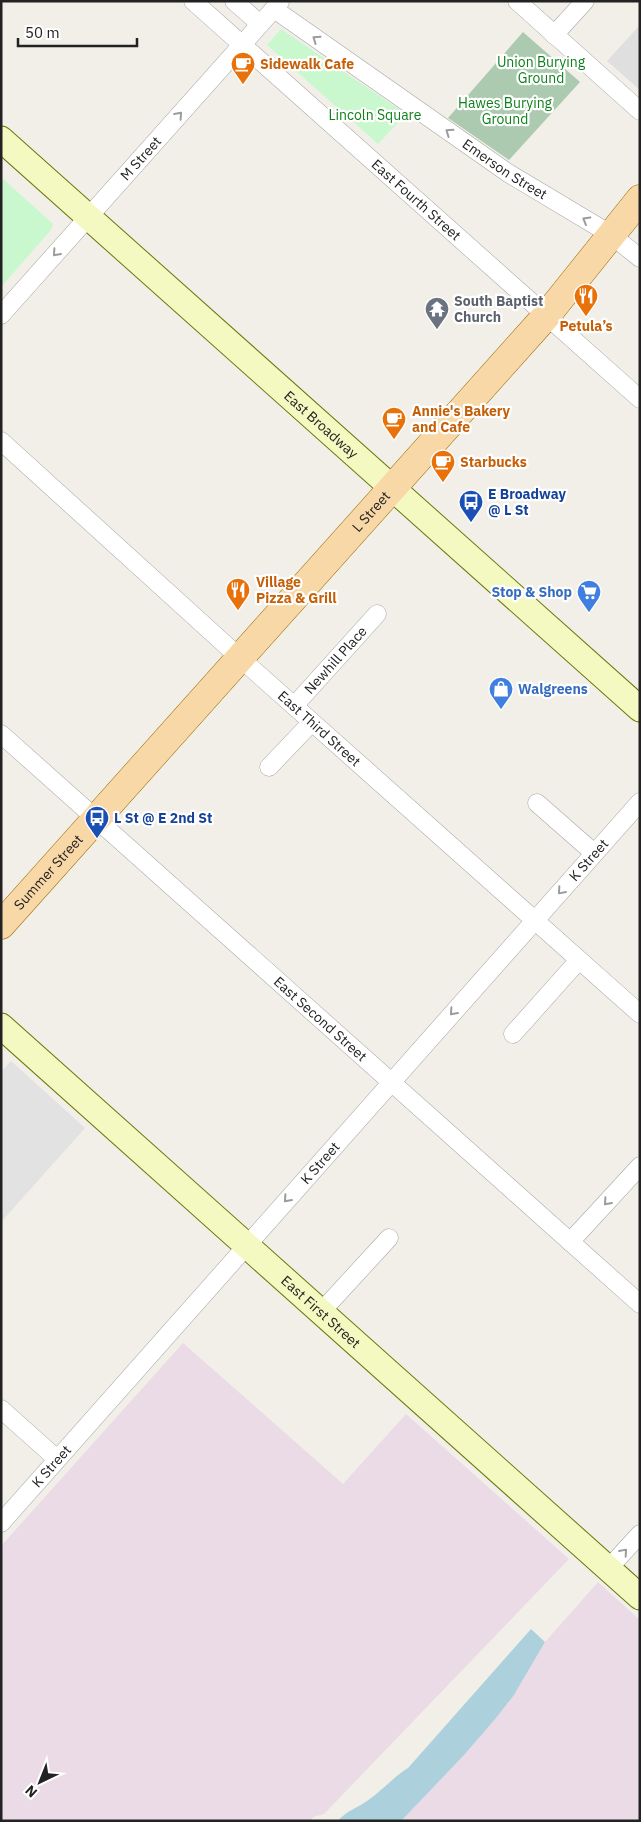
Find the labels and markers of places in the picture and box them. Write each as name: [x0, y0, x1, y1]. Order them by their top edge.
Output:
cafe icon: Sidewalk Cafe: [230, 51, 256, 85]
place label: Sidewalk Cafe: [260, 55, 354, 73]
restaurant icon: Petula’s: [573, 283, 599, 317]
place label: South Baptist Church: [454, 292, 543, 326]
temple icon: South Baptist Church: [424, 296, 450, 330]
place label: Petula’s: [560, 317, 612, 335]
place label: Annie's Bakery and Cafe: [412, 402, 511, 436]
cafe icon: Annie's Bakery and Cafe: [381, 406, 407, 440]
cafe icon: Starbucks: [430, 449, 456, 483]
place label: Starbucks: [460, 453, 527, 471]
place label: E Broadway @ L St: [488, 485, 567, 519]
bus stop icon: E Broadway @ L St: [458, 489, 484, 523]
place label: Village Pizza & Grill: [256, 573, 336, 607]
restaurant icon: Village Pizza & Grill: [225, 577, 251, 611]
supermarket icon: Stop & Shop: [576, 579, 602, 613]
place label: Stop & Shop: [491, 583, 572, 601]
shop icon: Walgreens: [488, 676, 514, 710]
place label: Walgreens: [518, 680, 588, 698]
bus stop icon: L St @ E 2nd St: [84, 805, 110, 839]
place label: L St @ E 2nd St: [114, 809, 212, 827]

